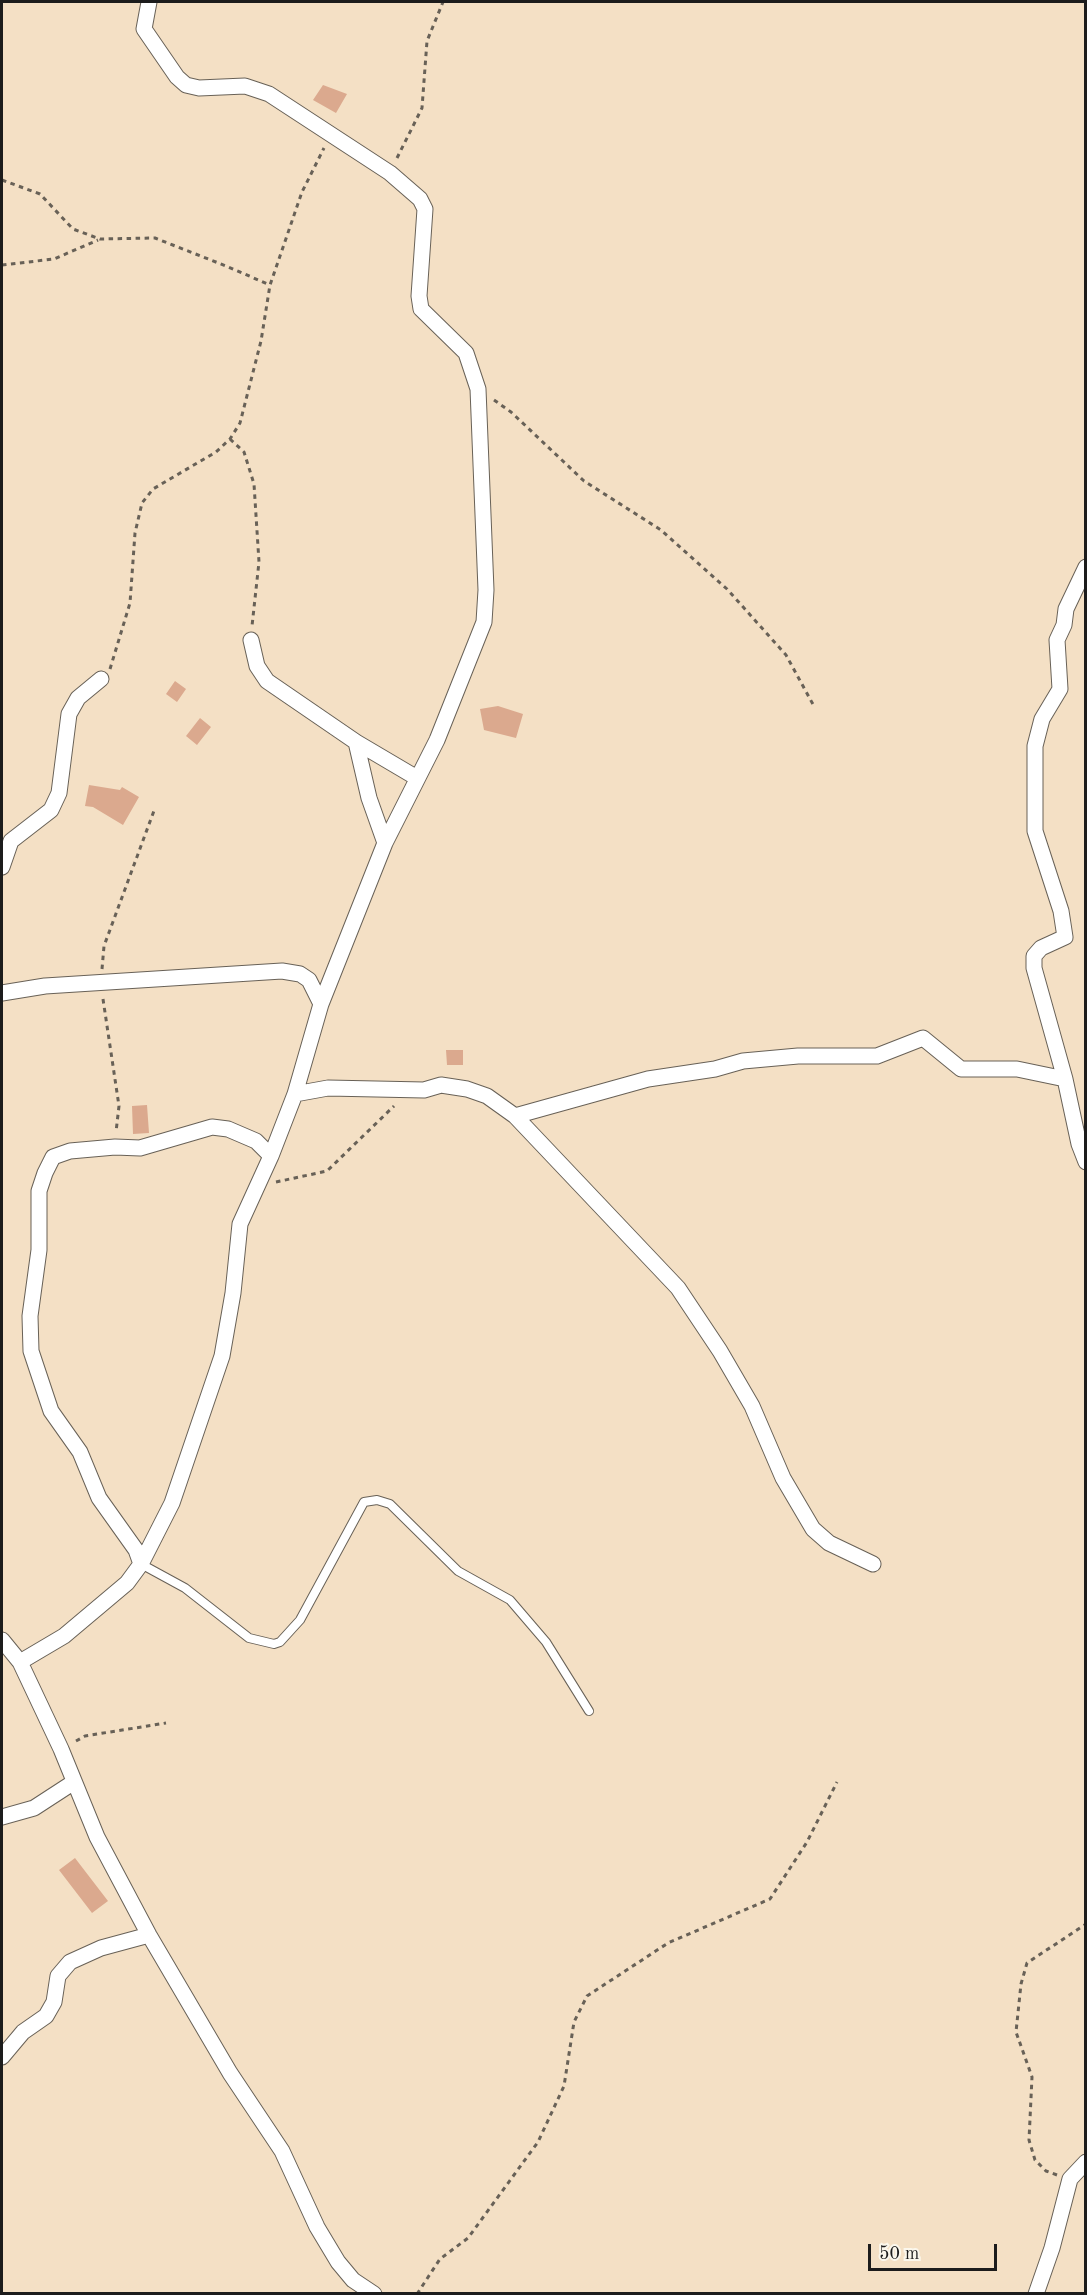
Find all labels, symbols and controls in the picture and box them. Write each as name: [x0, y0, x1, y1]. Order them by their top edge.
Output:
scale bar: [871, 2232, 1000, 2270]
text: 50 m: [879, 2245, 919, 2263]

